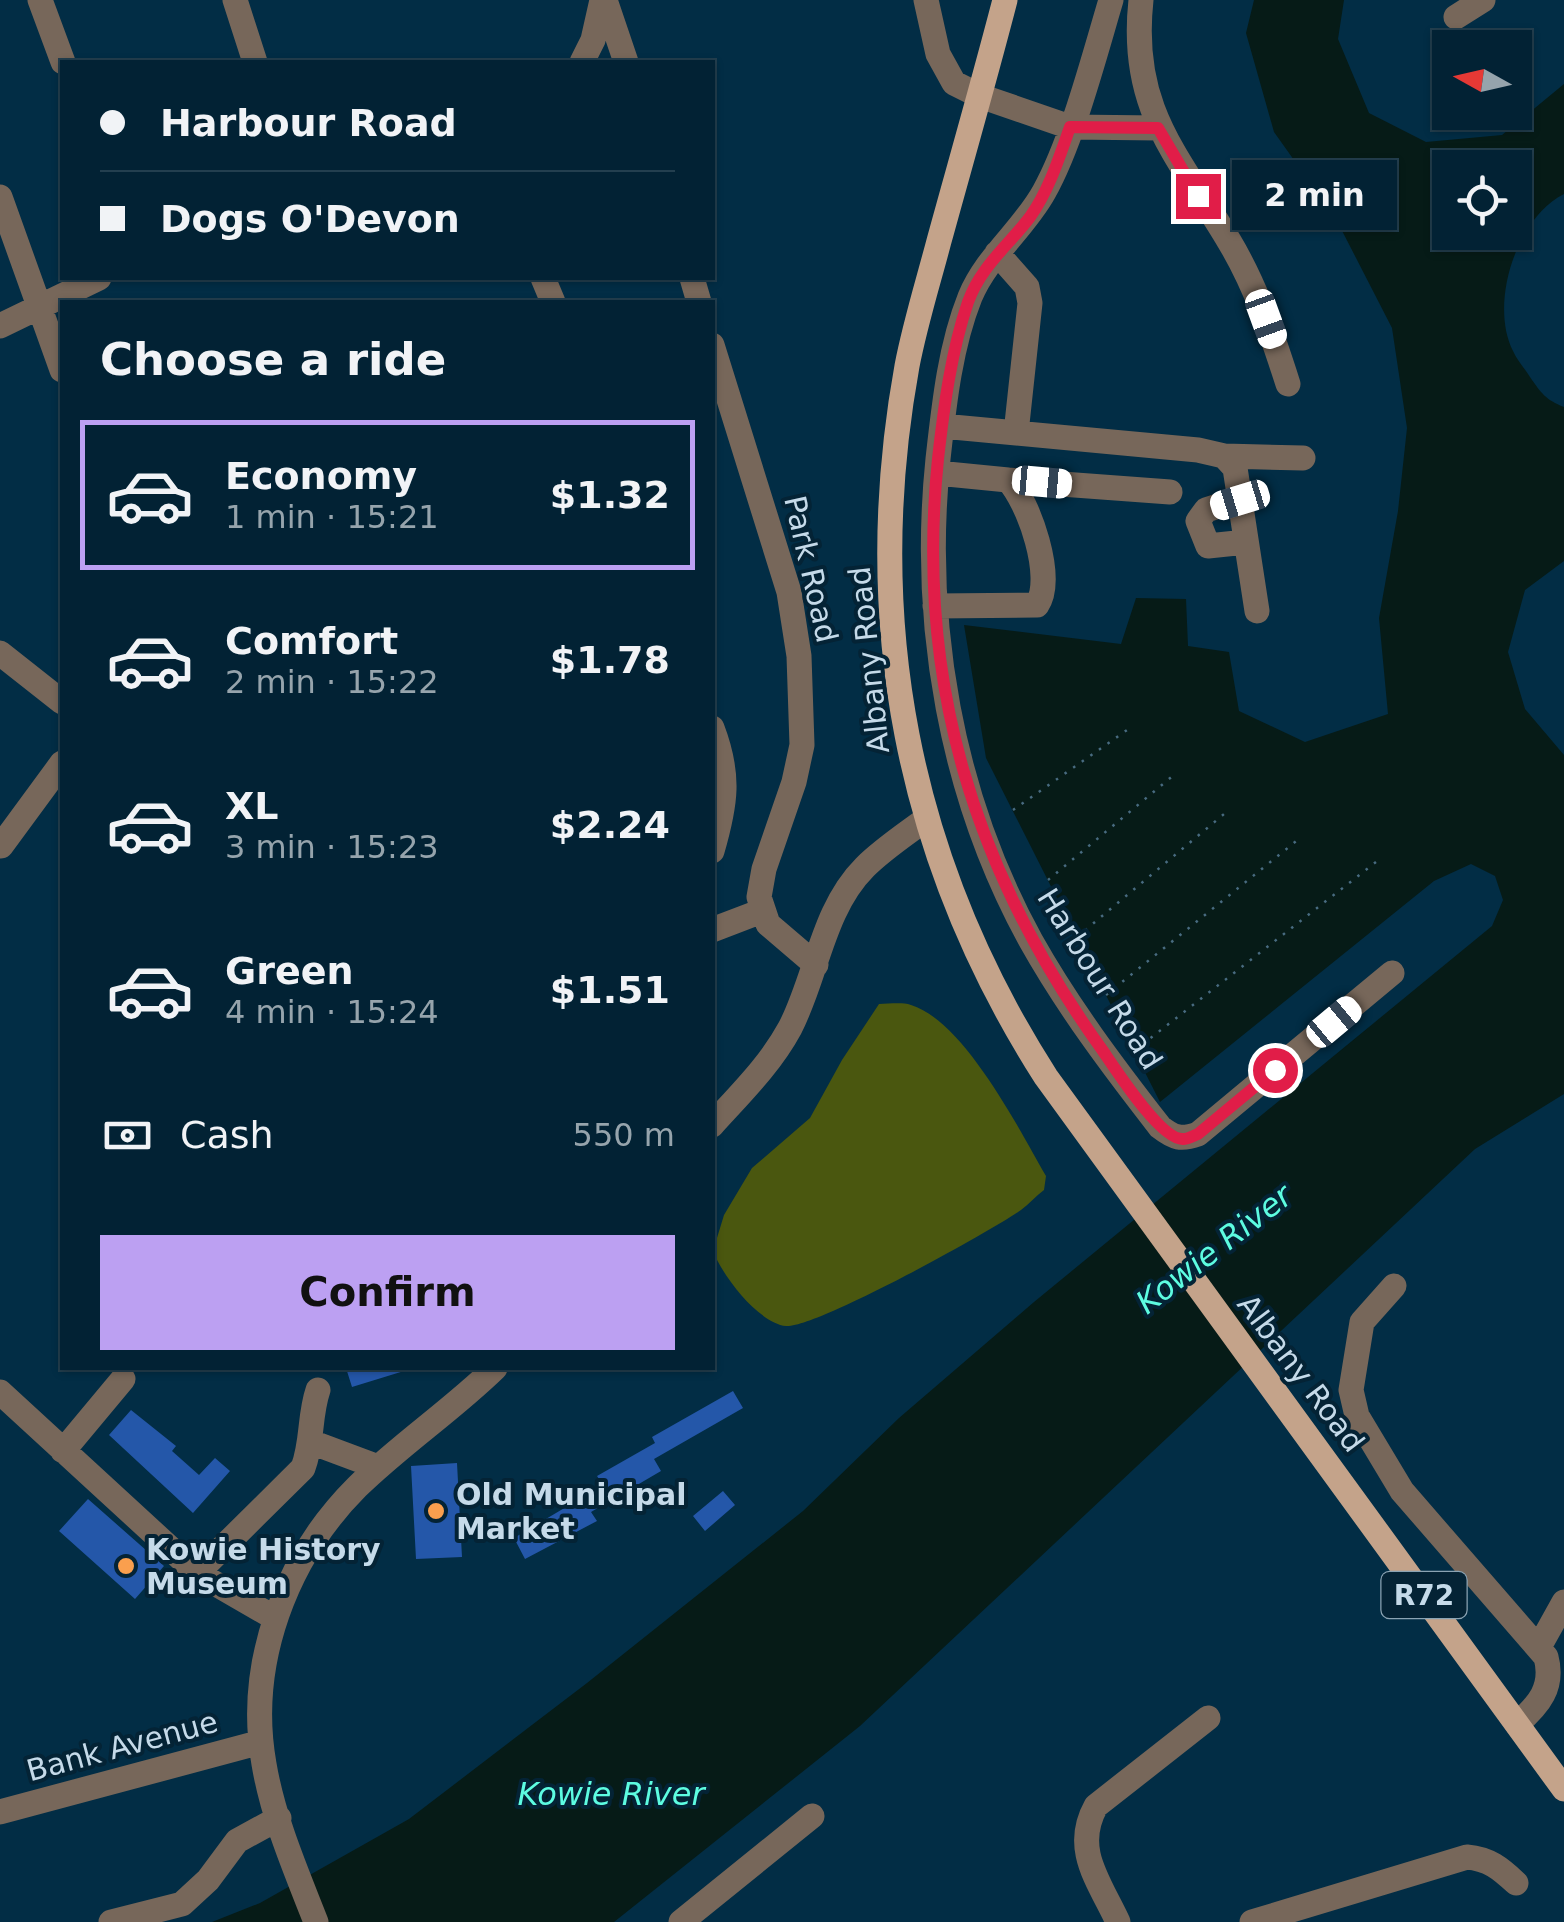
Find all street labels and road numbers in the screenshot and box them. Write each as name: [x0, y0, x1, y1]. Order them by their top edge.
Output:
street label: Park Road: [777, 492, 845, 646]
street label: Albany Road: [842, 565, 896, 755]
street label: Harbour Road: [1030, 882, 1170, 1076]
street label: Albany Road: [1230, 1287, 1372, 1459]
road number: R72: [1382, 1572, 1466, 1618]
street label: Bank Avenue: [23, 1704, 221, 1788]

